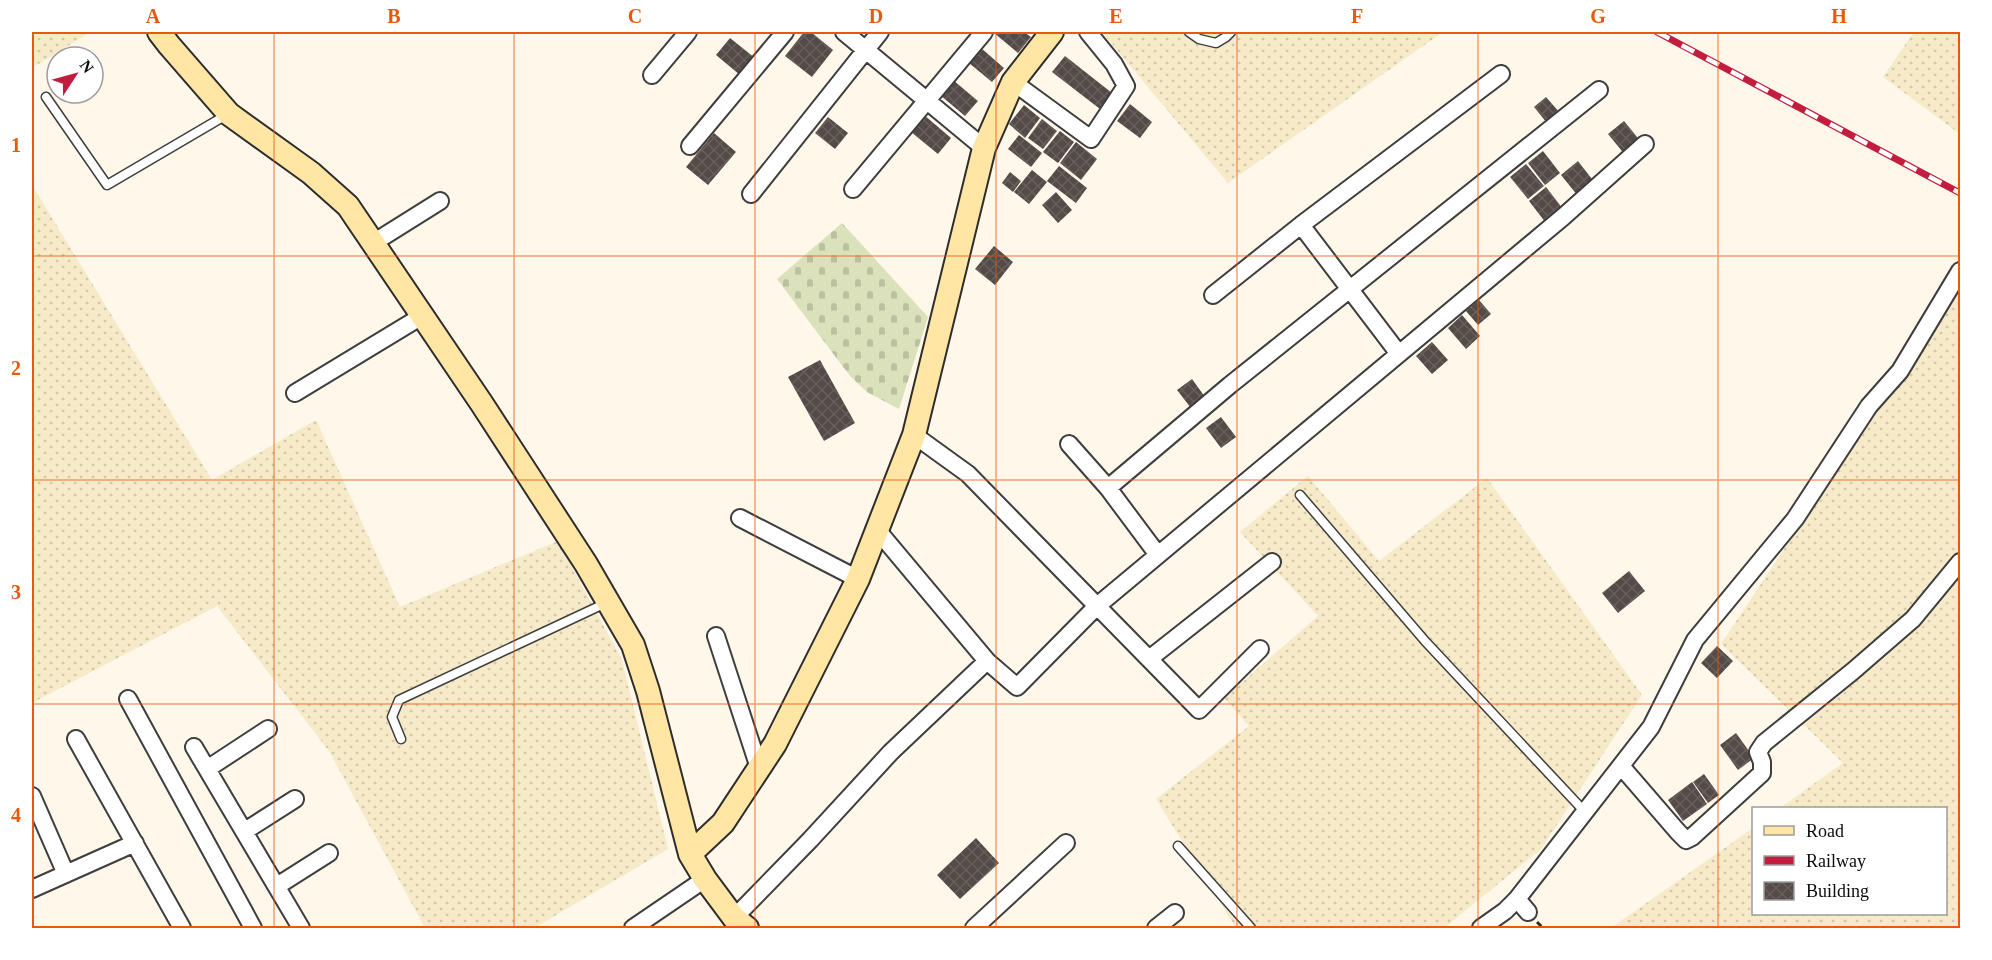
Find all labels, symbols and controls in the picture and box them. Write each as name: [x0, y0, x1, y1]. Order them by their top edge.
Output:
text: A: [146, 5, 161, 27]
text: B: [387, 5, 401, 27]
text: C: [628, 5, 642, 27]
text: D: [869, 5, 883, 27]
text: E: [1109, 5, 1123, 27]
text: F: [1351, 5, 1363, 27]
text: G: [1590, 5, 1606, 27]
text: H: [1831, 5, 1847, 27]
north arrow: [45, 45, 105, 105]
text: N: [76, 57, 97, 77]
text: 1: [11, 134, 21, 156]
text: 2: [11, 357, 21, 379]
text: 3: [11, 581, 21, 603]
text: 4: [11, 804, 21, 826]
legend: [1752, 807, 1947, 915]
text: Road: [1806, 821, 1844, 841]
text: Railway: [1806, 851, 1866, 871]
text: Building: [1806, 881, 1869, 901]

